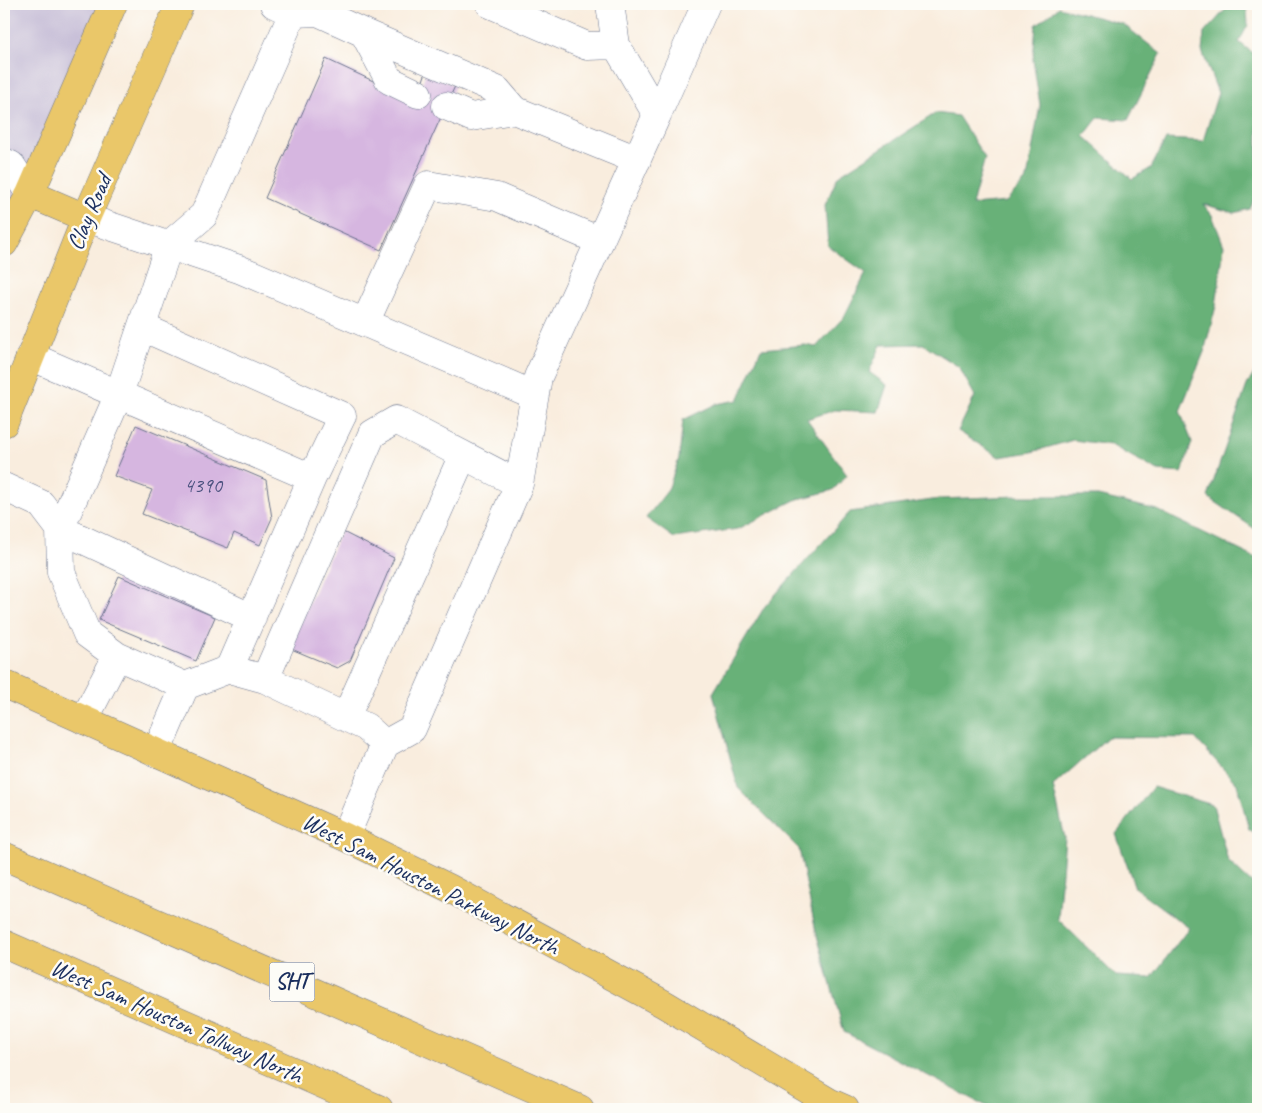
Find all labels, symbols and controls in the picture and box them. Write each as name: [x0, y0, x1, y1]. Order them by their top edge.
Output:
street label: Clay Road: [60, 166, 120, 255]
house number: 4390: [184, 472, 223, 498]
street label: West Sam Houston Parkway North: [298, 806, 566, 963]
street label: West Sam Houston Tollway North: [46, 952, 309, 1091]
road number: SHT: [270, 962, 314, 1002]

